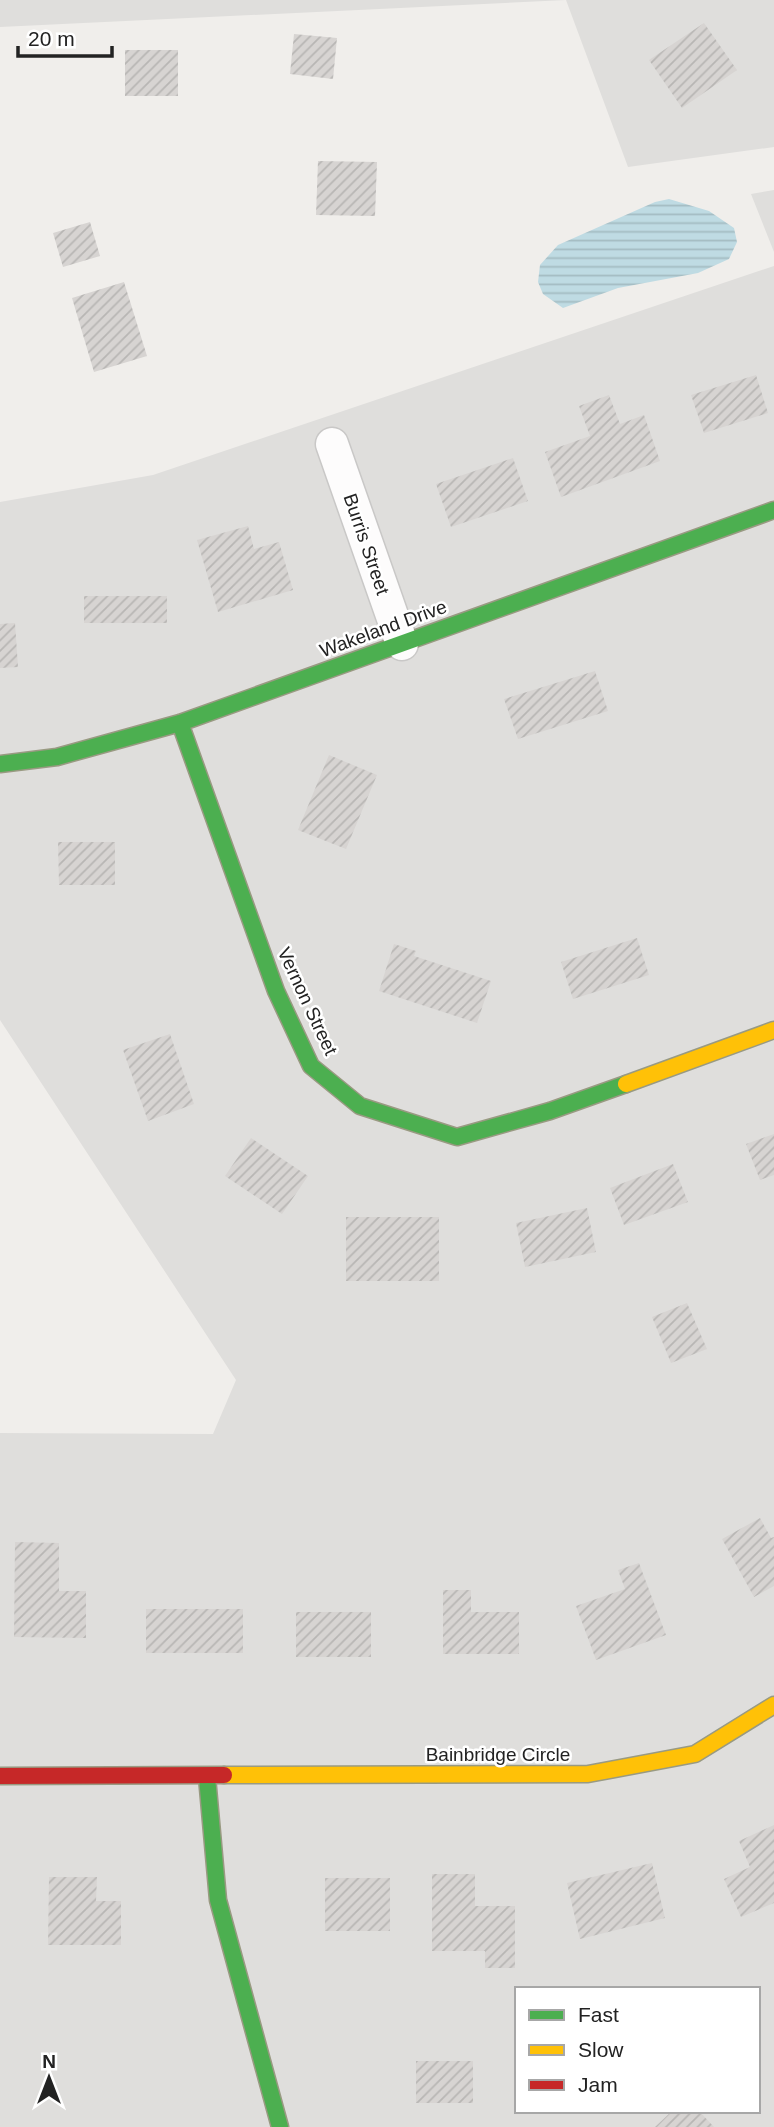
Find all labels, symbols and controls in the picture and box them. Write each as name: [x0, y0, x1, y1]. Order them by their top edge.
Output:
scale bar: [18, 14, 112, 58]
text: 20 m: [28, 27, 75, 50]
street label: Burris Street: [339, 491, 394, 598]
street label: Wakeland Drive: [317, 596, 449, 661]
street label: Vernon Street: [273, 944, 342, 1059]
street label: Bainbridge Circle: [426, 1744, 570, 1765]
legend: [515, 1987, 760, 2113]
text: Fast: [578, 2003, 619, 2026]
text: Slow: [578, 2038, 624, 2061]
north arrow: [14, 2043, 84, 2113]
text: N: [42, 2051, 56, 2072]
text: Jam: [578, 2073, 618, 2096]

